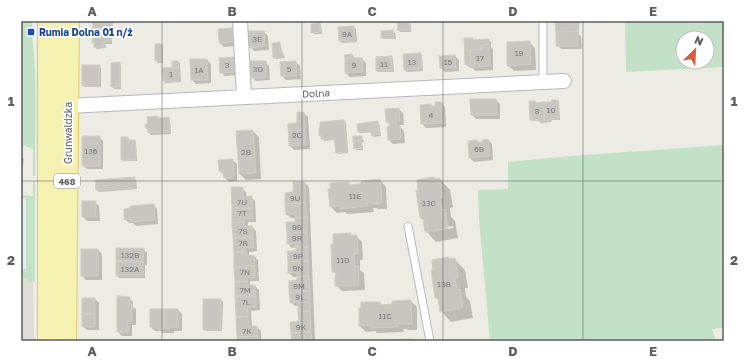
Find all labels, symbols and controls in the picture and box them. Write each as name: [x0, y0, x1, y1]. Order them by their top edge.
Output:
text: A: [87, 3, 97, 19]
text: B: [227, 3, 237, 19]
text: C: [367, 3, 377, 19]
text: D: [508, 3, 518, 19]
text: E: [649, 3, 657, 19]
place label: Rumia Dolna 01 n/ż: [39, 26, 133, 38]
marker: Rumia Dolna 01 n/ż: [26, 27, 36, 37]
house number: 9A: [342, 29, 353, 39]
north arrow: [675, 30, 715, 70]
text: N: [693, 33, 706, 48]
house number: 3E: [252, 34, 262, 44]
house number: 19: [515, 48, 524, 58]
house number: 17: [476, 53, 484, 63]
house number: 13: [408, 57, 417, 67]
house number: 15: [444, 57, 453, 67]
house number: 11: [380, 59, 388, 69]
house number: 3: [225, 60, 230, 70]
house number: 9: [352, 60, 357, 70]
house number: 3D: [253, 64, 264, 74]
house number: 5: [287, 64, 292, 74]
house number: 1A: [194, 65, 204, 75]
house number: 1: [169, 69, 173, 79]
street label: Dolna: [302, 86, 330, 100]
text: 1: [8, 93, 15, 109]
text: 1: [731, 93, 738, 109]
street label: Grunwaldzka: [62, 102, 74, 164]
house number: 10: [547, 105, 555, 115]
house number: 8: [535, 106, 540, 116]
house number: 4: [429, 110, 434, 120]
house number: 2C: [292, 130, 303, 140]
house number: 6B: [474, 144, 484, 154]
house number: 136: [84, 146, 98, 156]
house number: 2B: [241, 147, 251, 157]
road number: 468: [54, 174, 80, 188]
house number: 11E: [349, 191, 361, 201]
house number: 9U: [290, 193, 300, 203]
house number: 7U: [237, 197, 247, 207]
house number: 13C: [422, 198, 437, 208]
house number: 7T: [237, 208, 247, 218]
house number: 9S: [292, 222, 302, 232]
house number: 7S: [238, 226, 248, 236]
house number: 9R: [292, 233, 303, 243]
house number: 7R: [238, 238, 248, 248]
house number: 132B: [121, 250, 139, 260]
house number: 9P: [293, 251, 303, 261]
text: 2: [7, 252, 15, 268]
text: 2: [730, 252, 738, 268]
house number: 11D: [336, 255, 350, 265]
house number: 9N: [293, 263, 303, 273]
house number: 132A: [121, 264, 140, 274]
house number: 7N: [240, 267, 250, 277]
house number: 13B: [437, 279, 451, 289]
house number: 9M: [293, 281, 305, 291]
house number: 7M: [239, 285, 251, 295]
house number: 9L: [295, 292, 305, 302]
house number: 7L: [242, 297, 251, 307]
house number: 11C: [378, 311, 392, 321]
house number: 9K: [296, 322, 307, 332]
house number: 7K: [242, 326, 252, 336]
text: A: [87, 343, 97, 359]
text: B: [227, 343, 237, 359]
text: C: [367, 343, 377, 359]
text: D: [508, 343, 518, 359]
text: E: [649, 343, 657, 359]

